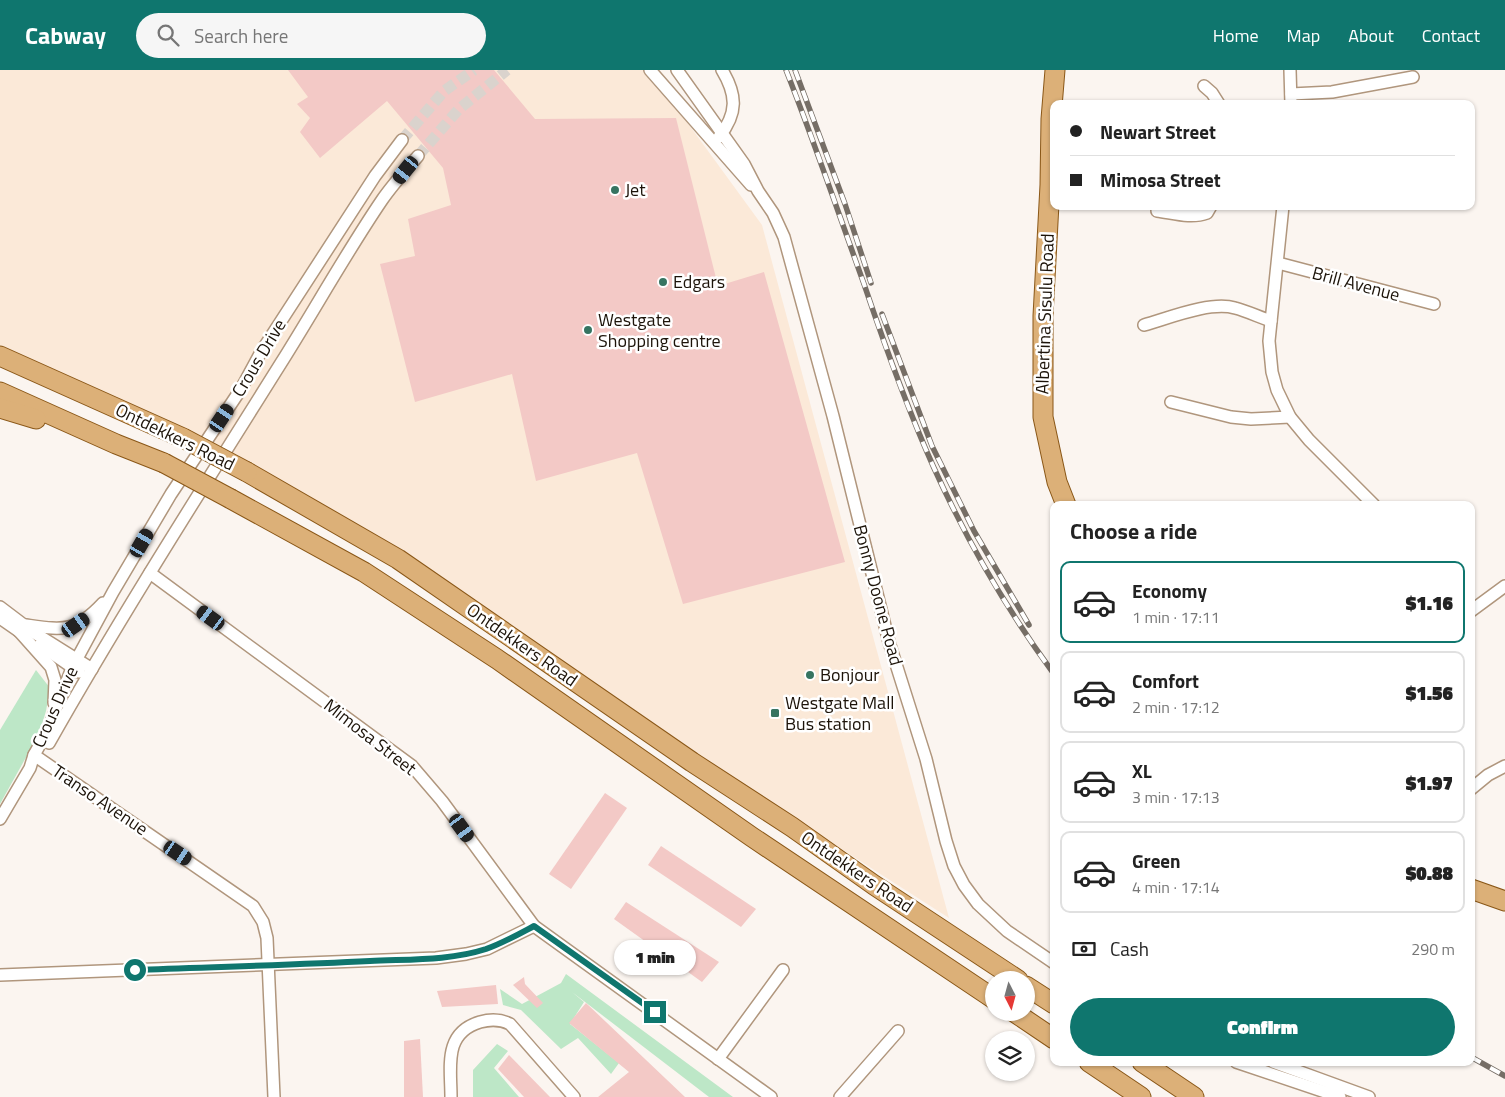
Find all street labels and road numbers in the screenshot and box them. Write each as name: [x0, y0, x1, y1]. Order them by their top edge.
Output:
street label: Albertina Sisulu Road: [1028, 233, 1061, 395]
street label: Brill Avenue: [1309, 259, 1403, 308]
street label: Crous Drive: [225, 314, 292, 402]
street label: Ontdekkers Road: [111, 396, 240, 477]
street label: Bonny Doone Road: [847, 521, 910, 668]
street label: Ontdekkers Road: [461, 596, 583, 693]
street label: Crous Drive: [25, 662, 84, 752]
street label: Mimosa Street: [318, 692, 423, 782]
street label: Transo Avenue: [47, 757, 154, 842]
street label: Ontdekkers Road: [796, 824, 919, 919]

